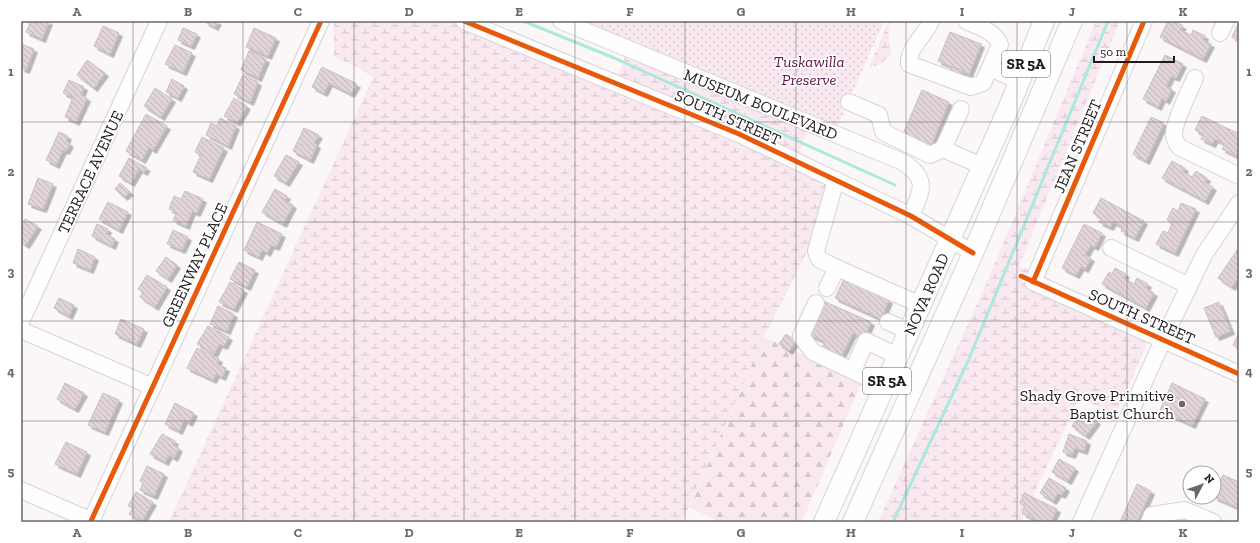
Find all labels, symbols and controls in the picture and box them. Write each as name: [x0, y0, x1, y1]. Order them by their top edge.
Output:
text: A: [73, 4, 82, 19]
text: B: [184, 4, 192, 19]
text: C: [294, 4, 302, 19]
text: D: [404, 4, 414, 19]
text: E: [515, 4, 523, 19]
text: F: [626, 4, 634, 19]
text: G: [737, 4, 746, 19]
text: H: [846, 4, 856, 19]
text: I: [960, 4, 965, 19]
text: J: [1069, 4, 1075, 19]
text: K: [1179, 4, 1188, 19]
scale bar: [1094, 38, 1174, 64]
text: 50 m: [1100, 45, 1127, 59]
road number: SR 5A: [1002, 51, 1050, 77]
park label: Tuskawilla Preserve: [774, 52, 844, 89]
text: 1: [8, 64, 14, 79]
text: 1: [1246, 64, 1252, 79]
street label: MUSEUM BOULEVARD: [681, 65, 841, 144]
street label: SOUTH STREET: [672, 86, 784, 149]
street label: JEAN STREET: [1049, 97, 1106, 196]
street label: TERRACE AVENUE: [54, 108, 127, 237]
text: 2: [8, 164, 15, 179]
text: 2: [1246, 164, 1253, 179]
street label: GREENWAY PLACE: [157, 200, 232, 330]
street label: NOVA ROAD: [900, 250, 953, 338]
text: 3: [8, 264, 15, 279]
text: 3: [1246, 264, 1253, 279]
street label: SOUTH STREET: [1086, 285, 1198, 348]
text: 4: [7, 364, 15, 379]
text: 4: [1245, 364, 1253, 379]
road number: SR 5A: [863, 368, 911, 394]
place label: Shady Grove Primitive Baptist Church: [1020, 386, 1174, 423]
marker: Shady Grove Primitive Baptist Church: [1177, 399, 1187, 409]
text: 5: [8, 464, 15, 479]
text: 5: [1246, 464, 1253, 479]
north arrow: [1182, 465, 1222, 505]
text: N: [1202, 471, 1217, 487]
text: A: [73, 525, 82, 540]
text: B: [184, 525, 192, 540]
text: C: [294, 525, 302, 540]
text: D: [404, 525, 414, 540]
text: E: [515, 525, 523, 540]
text: F: [626, 525, 634, 540]
text: G: [737, 525, 746, 540]
text: H: [846, 525, 856, 540]
text: I: [960, 525, 965, 540]
text: J: [1069, 525, 1075, 540]
text: K: [1179, 525, 1188, 540]

